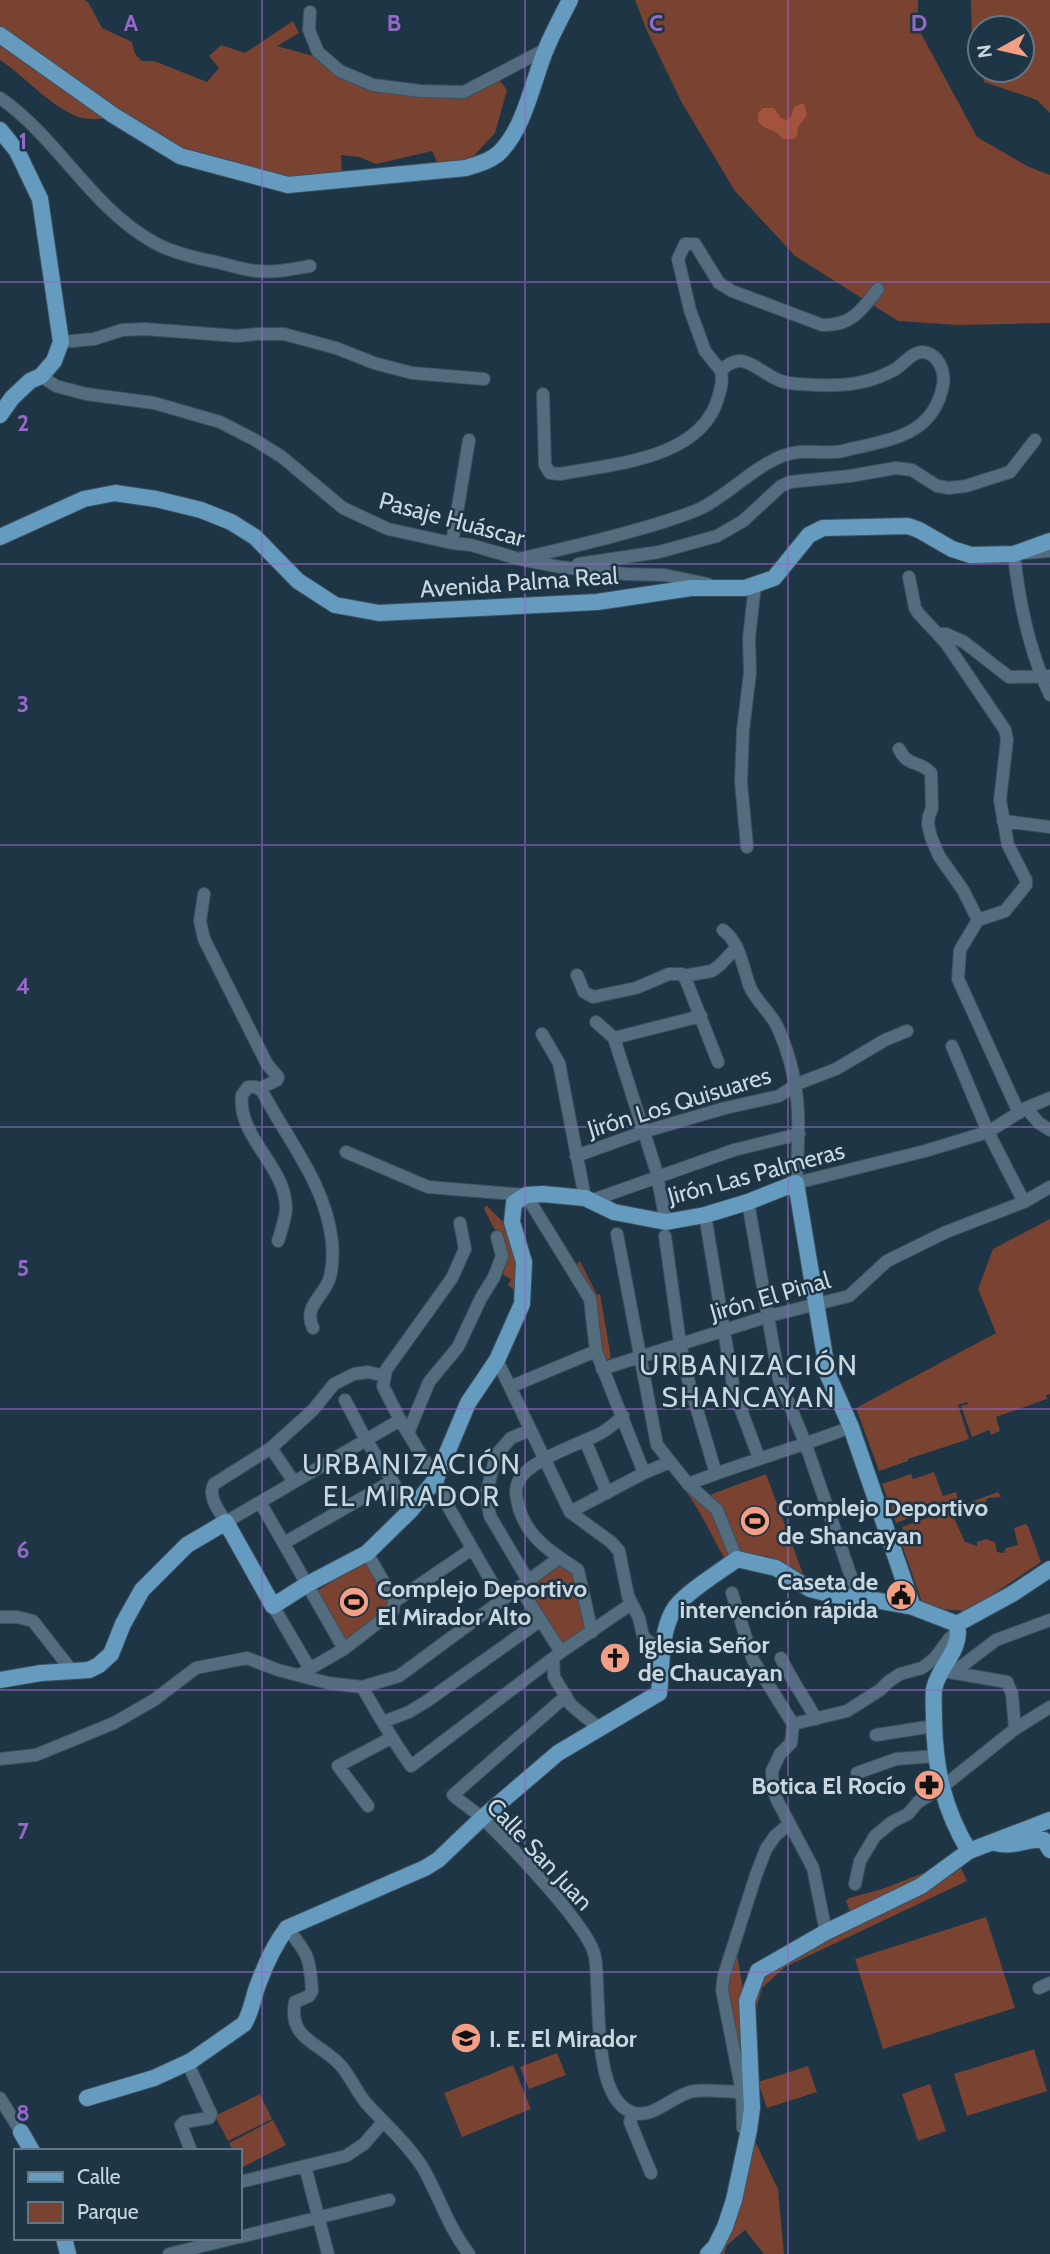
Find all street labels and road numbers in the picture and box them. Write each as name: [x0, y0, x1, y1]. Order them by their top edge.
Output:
street label: Pasaje Huáscar: [376, 486, 529, 553]
street label: Avenida Palma Real: [419, 561, 619, 603]
street label: Jirón Los Quisuares: [583, 1060, 774, 1144]
street label: Jirón Las Palmeras: [663, 1135, 848, 1211]
street label: Jirón El Pinal: [705, 1265, 834, 1327]
street label: Calle San Juan: [481, 1792, 599, 1916]

